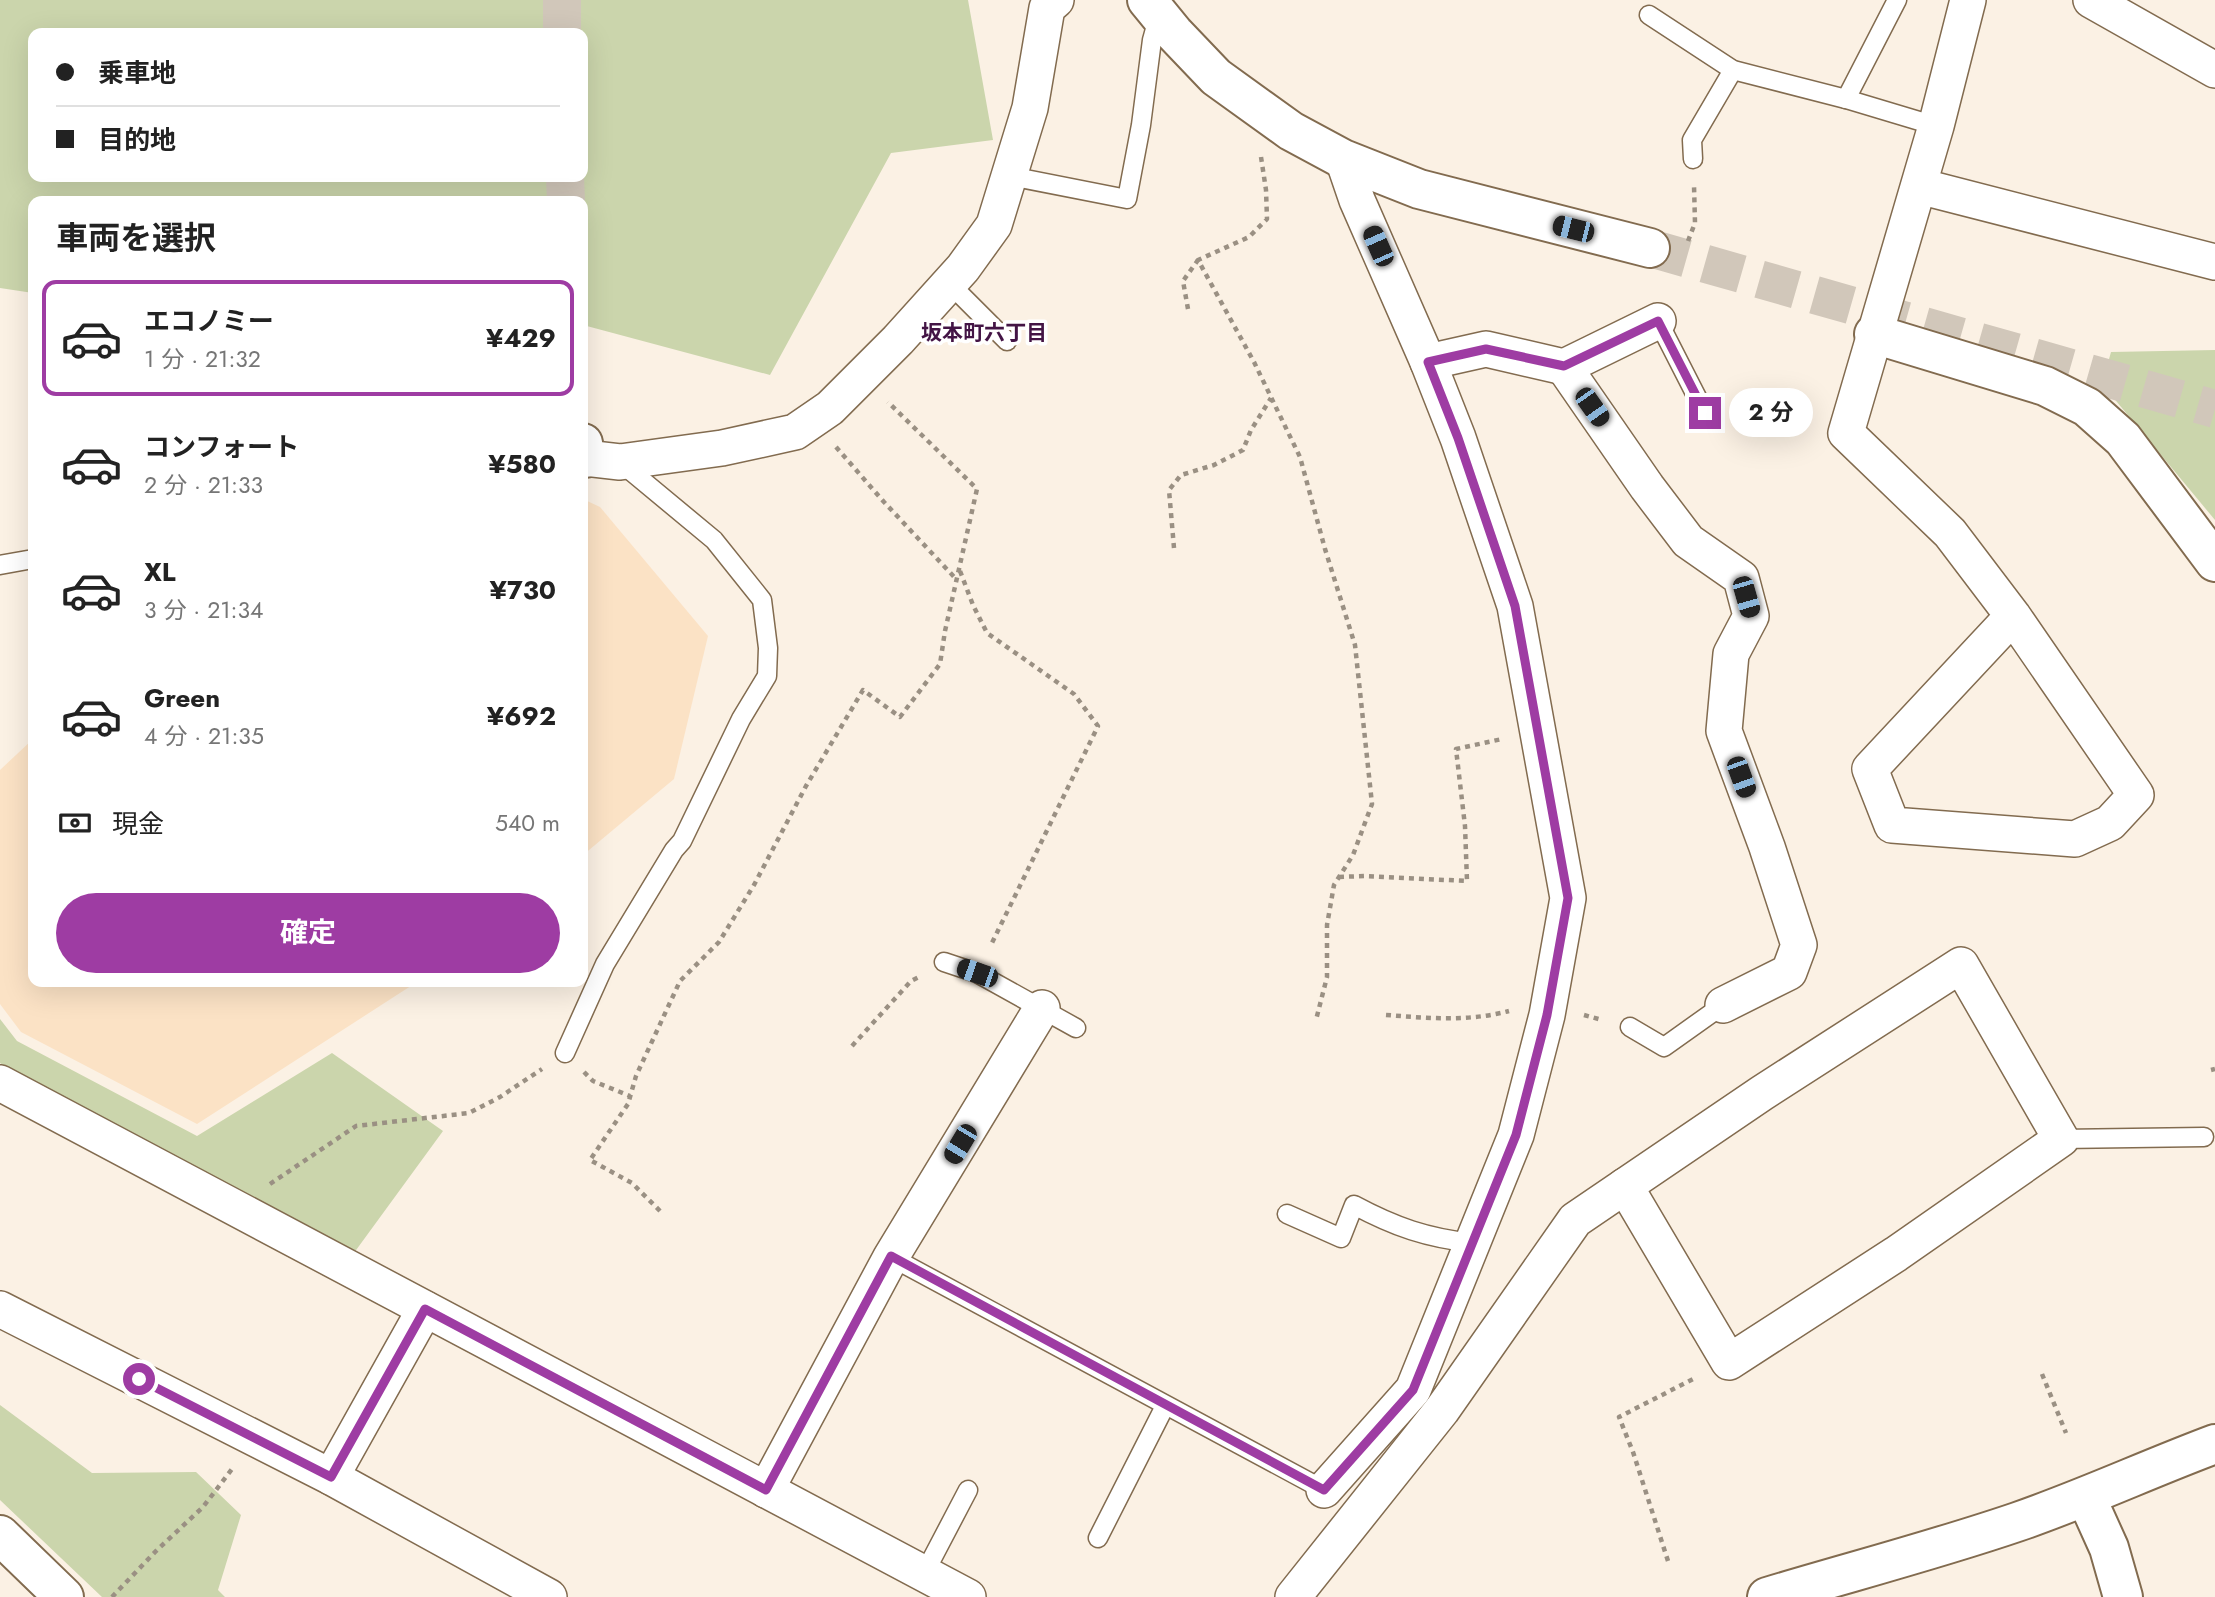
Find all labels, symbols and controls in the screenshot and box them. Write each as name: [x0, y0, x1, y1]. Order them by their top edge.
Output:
text: 乗車地: [98, 54, 176, 92]
text: 目的地: [98, 121, 176, 159]
car: [1551, 214, 1596, 244]
text: 車両を選択: [56, 215, 216, 261]
car: [1360, 223, 1397, 269]
text: エコノミー: [144, 302, 274, 340]
icon: car: [60, 307, 123, 370]
district label: 坂本町六丁目: [921, 318, 1047, 348]
text: ¥429: [486, 319, 556, 357]
text: 1 分 · 21:32: [144, 342, 261, 376]
car: [1572, 384, 1613, 430]
callout: 2 分: [1730, 388, 1814, 438]
text: 2 分: [1749, 395, 1794, 429]
route end: [1689, 397, 1721, 429]
text: コンフォート: [144, 428, 299, 466]
icon: car: [60, 433, 123, 496]
text: ¥580: [488, 445, 556, 483]
text: 2 分 · 21:33: [144, 468, 263, 502]
text: XL: [144, 553, 176, 591]
icon: car: [60, 559, 123, 622]
text: ¥730: [490, 571, 556, 609]
car: [1731, 574, 1762, 620]
text: 3 分 · 21:34: [144, 593, 263, 627]
text: Green: [144, 679, 220, 717]
icon: car: [60, 685, 123, 748]
text: ¥692: [487, 697, 556, 735]
text: 4 分 · 21:35: [144, 719, 264, 753]
car: [1724, 754, 1759, 800]
icon: cash: [56, 804, 94, 842]
text: 現金: [112, 805, 164, 843]
text: 540 m: [495, 806, 560, 840]
button: 確定: [56, 893, 560, 973]
car: [954, 956, 1001, 990]
car: [941, 1121, 980, 1167]
route start: [123, 1363, 155, 1395]

